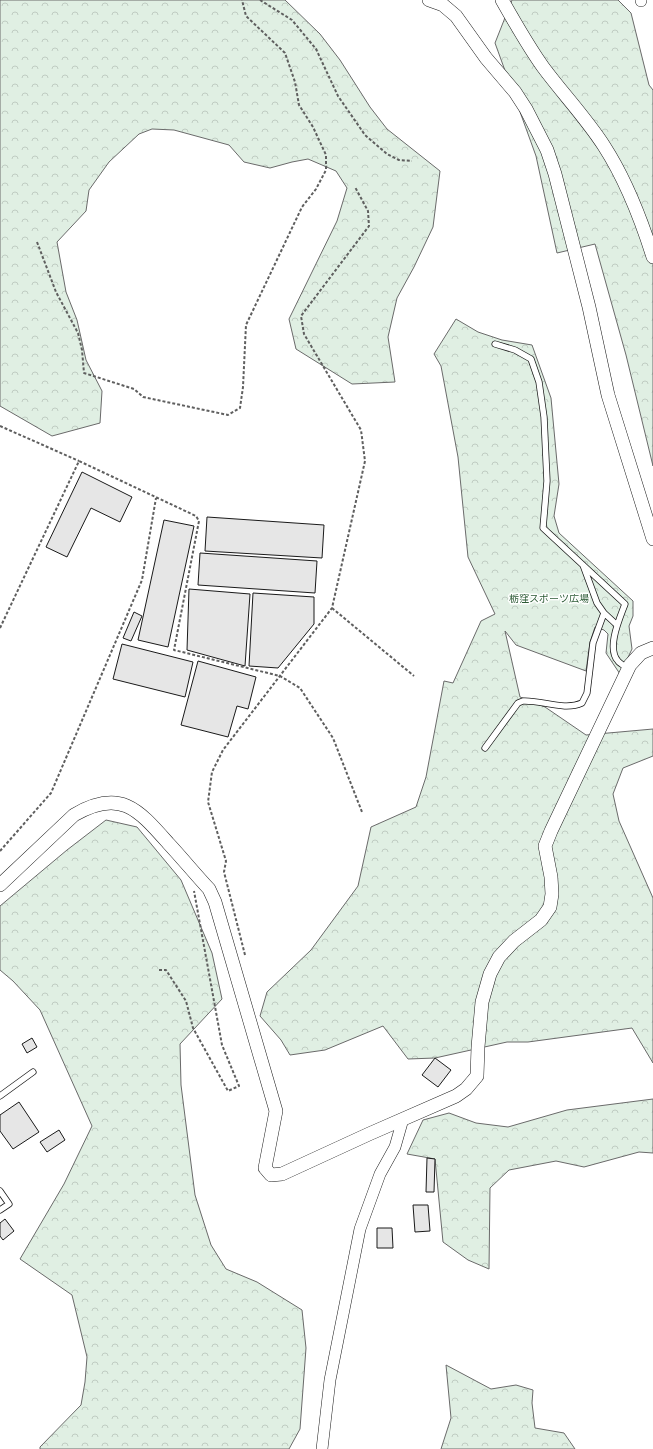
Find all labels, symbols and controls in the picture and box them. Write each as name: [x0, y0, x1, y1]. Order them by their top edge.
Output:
park label: 栃窪スポーツ広場: [509, 592, 589, 604]

